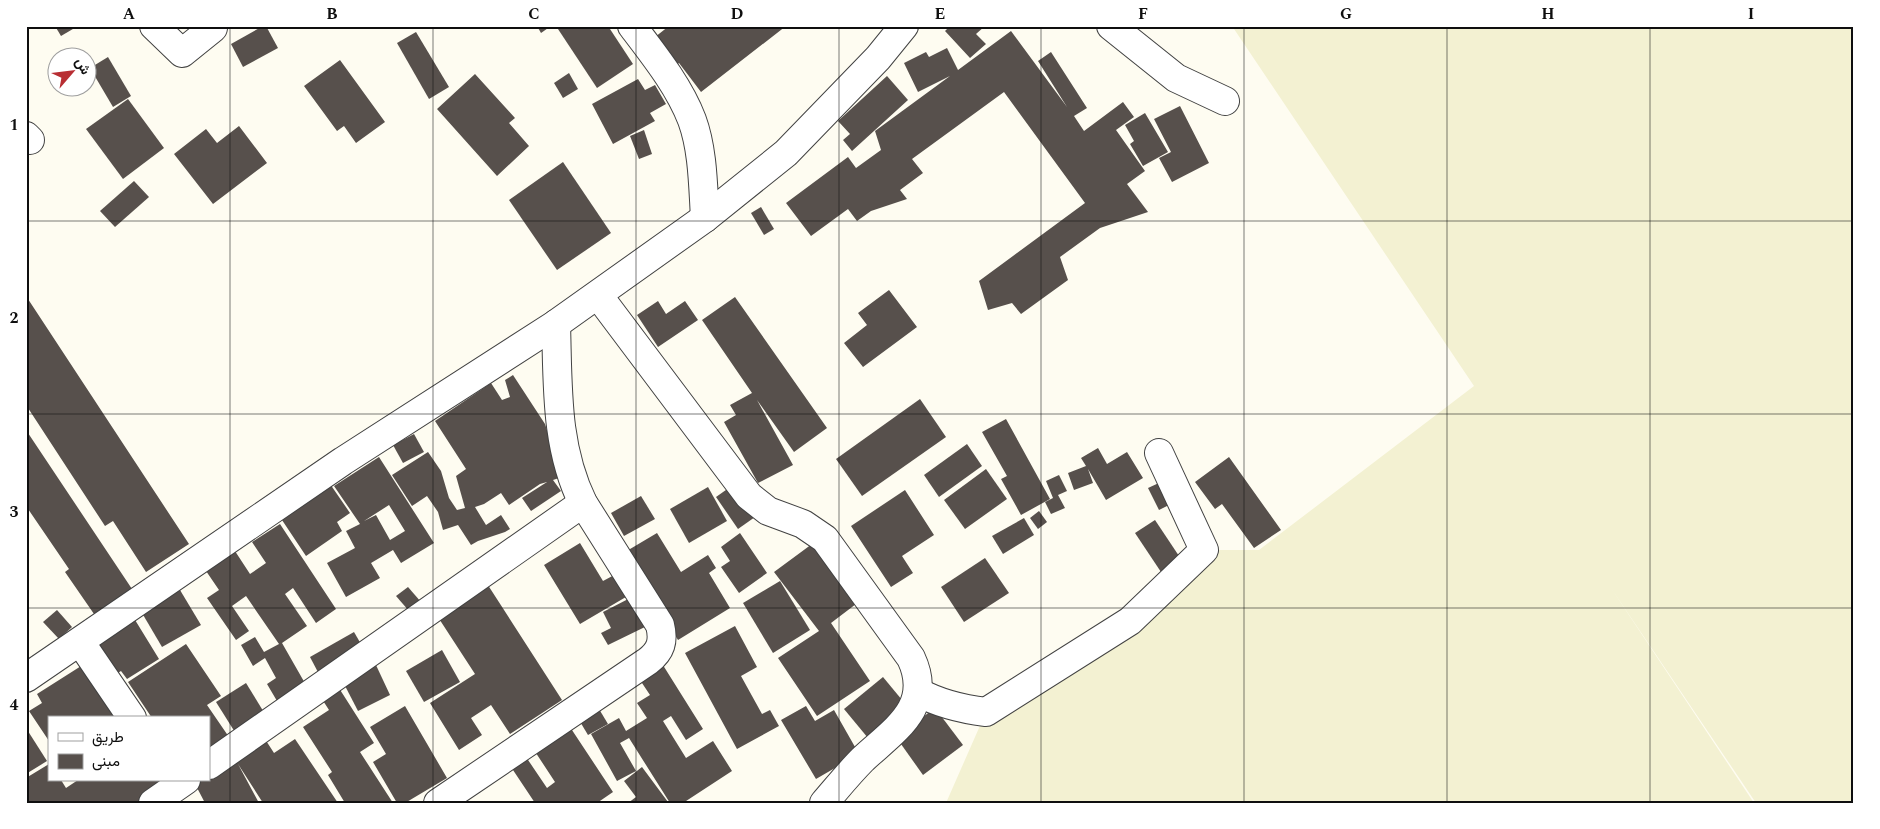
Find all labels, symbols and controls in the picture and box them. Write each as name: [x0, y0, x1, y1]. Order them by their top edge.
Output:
text: A: [123, 2, 136, 26]
text: B: [326, 2, 338, 26]
text: C: [528, 2, 540, 26]
text: D: [731, 2, 744, 26]
text: E: [935, 2, 945, 26]
text: F: [1138, 2, 1148, 26]
text: G: [1340, 2, 1352, 26]
text: H: [1541, 2, 1555, 26]
text: I: [1748, 2, 1754, 26]
north arrow: [48, 48, 98, 98]
text: ش: [70, 54, 96, 79]
text: 1: [10, 113, 18, 137]
text: 2: [10, 306, 19, 330]
text: 3: [10, 500, 19, 524]
text: 4: [10, 693, 19, 717]
legend: [48, 716, 210, 782]
text: طريق: [92, 726, 124, 749]
text: مبنى: [92, 750, 120, 773]

